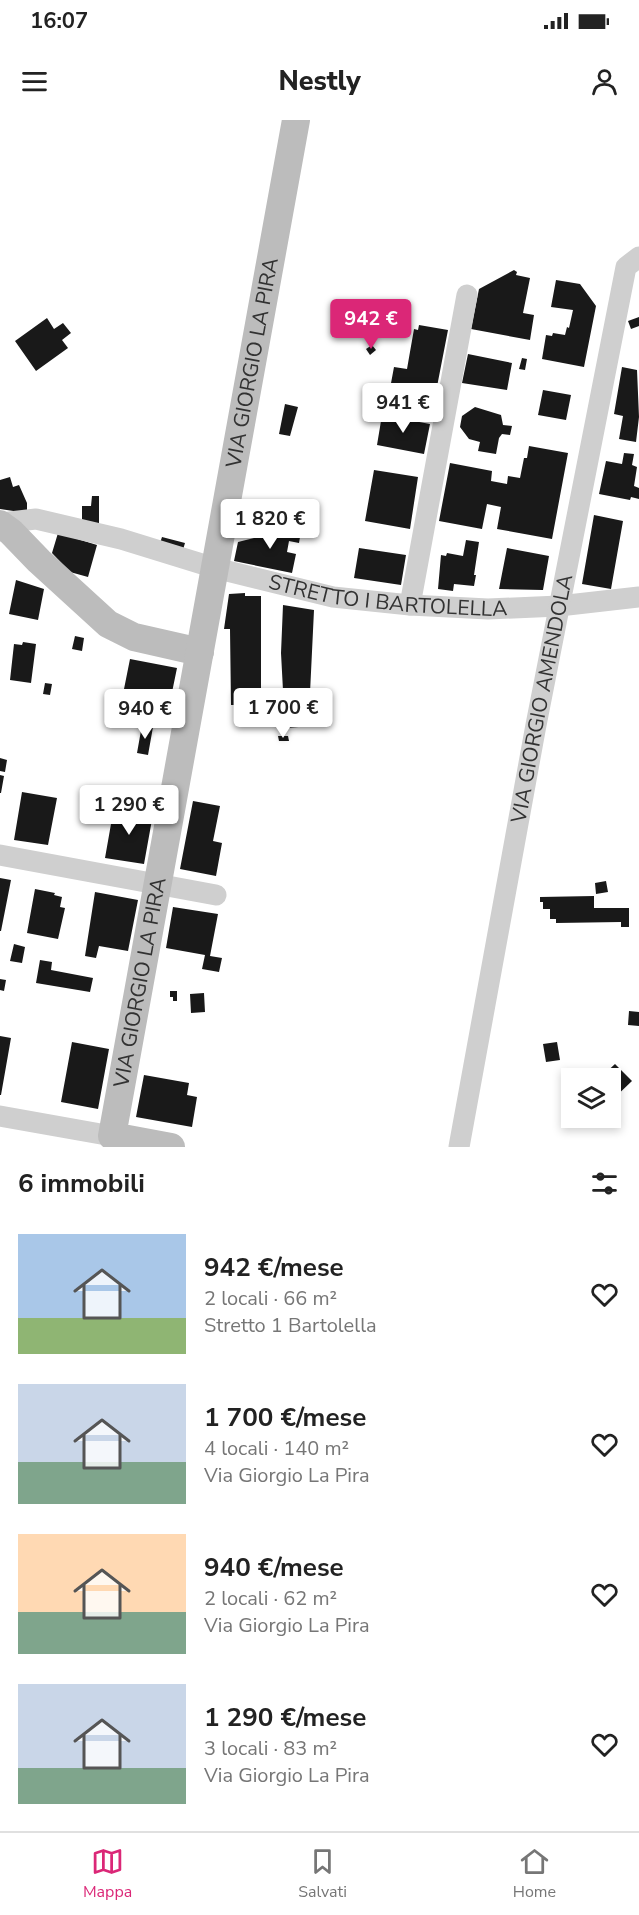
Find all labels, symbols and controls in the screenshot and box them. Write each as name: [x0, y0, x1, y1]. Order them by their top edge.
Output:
text: 16:07: [30, 6, 88, 36]
text: Nestly: [278, 63, 361, 100]
icon: menu: [18, 65, 51, 98]
icon: person: [588, 65, 621, 98]
street label: VIA GIORGIO LA PIRA: [219, 255, 285, 471]
pin: 942 €: [329, 299, 413, 350]
text: 942 €: [344, 305, 398, 332]
pin: 941 €: [361, 383, 445, 434]
text: 941 €: [376, 389, 430, 416]
pin: 1 820 €: [215, 499, 325, 550]
text: 1 820 €: [235, 505, 305, 532]
street label: STRETTO I BARTOLELLA: [266, 568, 508, 623]
street label: VIA GIORGIO AMENDOLA: [504, 572, 579, 826]
pin: 1 700 €: [228, 688, 338, 739]
pin: 940 €: [103, 689, 187, 740]
text: 1 700 €: [248, 694, 318, 721]
text: 940 €: [118, 695, 172, 722]
pin: 1 290 €: [74, 785, 184, 836]
text: 1 290 €: [94, 791, 164, 818]
street label: VIA GIORGIO LA PIRA: [107, 875, 173, 1091]
map controls: [561, 1068, 621, 1128]
button: layers: [561, 1068, 621, 1128]
text: 6 immobili: [18, 1166, 145, 1201]
icon: filters: [588, 1167, 621, 1200]
text: 942 €/mese: [204, 1250, 344, 1285]
icon: home: [66, 1258, 138, 1330]
icon: heart: [588, 1278, 621, 1311]
text: 2 locali · 66 m²: [204, 1285, 337, 1312]
text: Stretto 1 Bartolella: [204, 1312, 377, 1339]
text: 1 700 €/mese: [204, 1400, 366, 1435]
icon: home: [66, 1408, 138, 1480]
icon: heart: [588, 1428, 621, 1461]
text: 4 locali · 140 m²: [204, 1435, 349, 1462]
text: Via Giorgio La Pira: [204, 1462, 370, 1489]
text: 940 €/mese: [204, 1550, 344, 1585]
icon: home: [66, 1558, 138, 1630]
icon: heart: [588, 1578, 621, 1611]
text: 2 locali · 62 m²: [204, 1585, 337, 1612]
text: Via Giorgio La Pira: [204, 1612, 370, 1639]
text: 1 290 €/mese: [204, 1700, 366, 1735]
icon: home: [66, 1708, 138, 1780]
icon: heart: [588, 1728, 621, 1761]
text: 3 locali · 83 m²: [204, 1735, 337, 1762]
text: Via Giorgio La Pira: [204, 1762, 370, 1789]
tab: Mappa: [83, 1845, 132, 1903]
tab: Salvati: [298, 1845, 347, 1903]
tab: Home: [513, 1845, 556, 1903]

